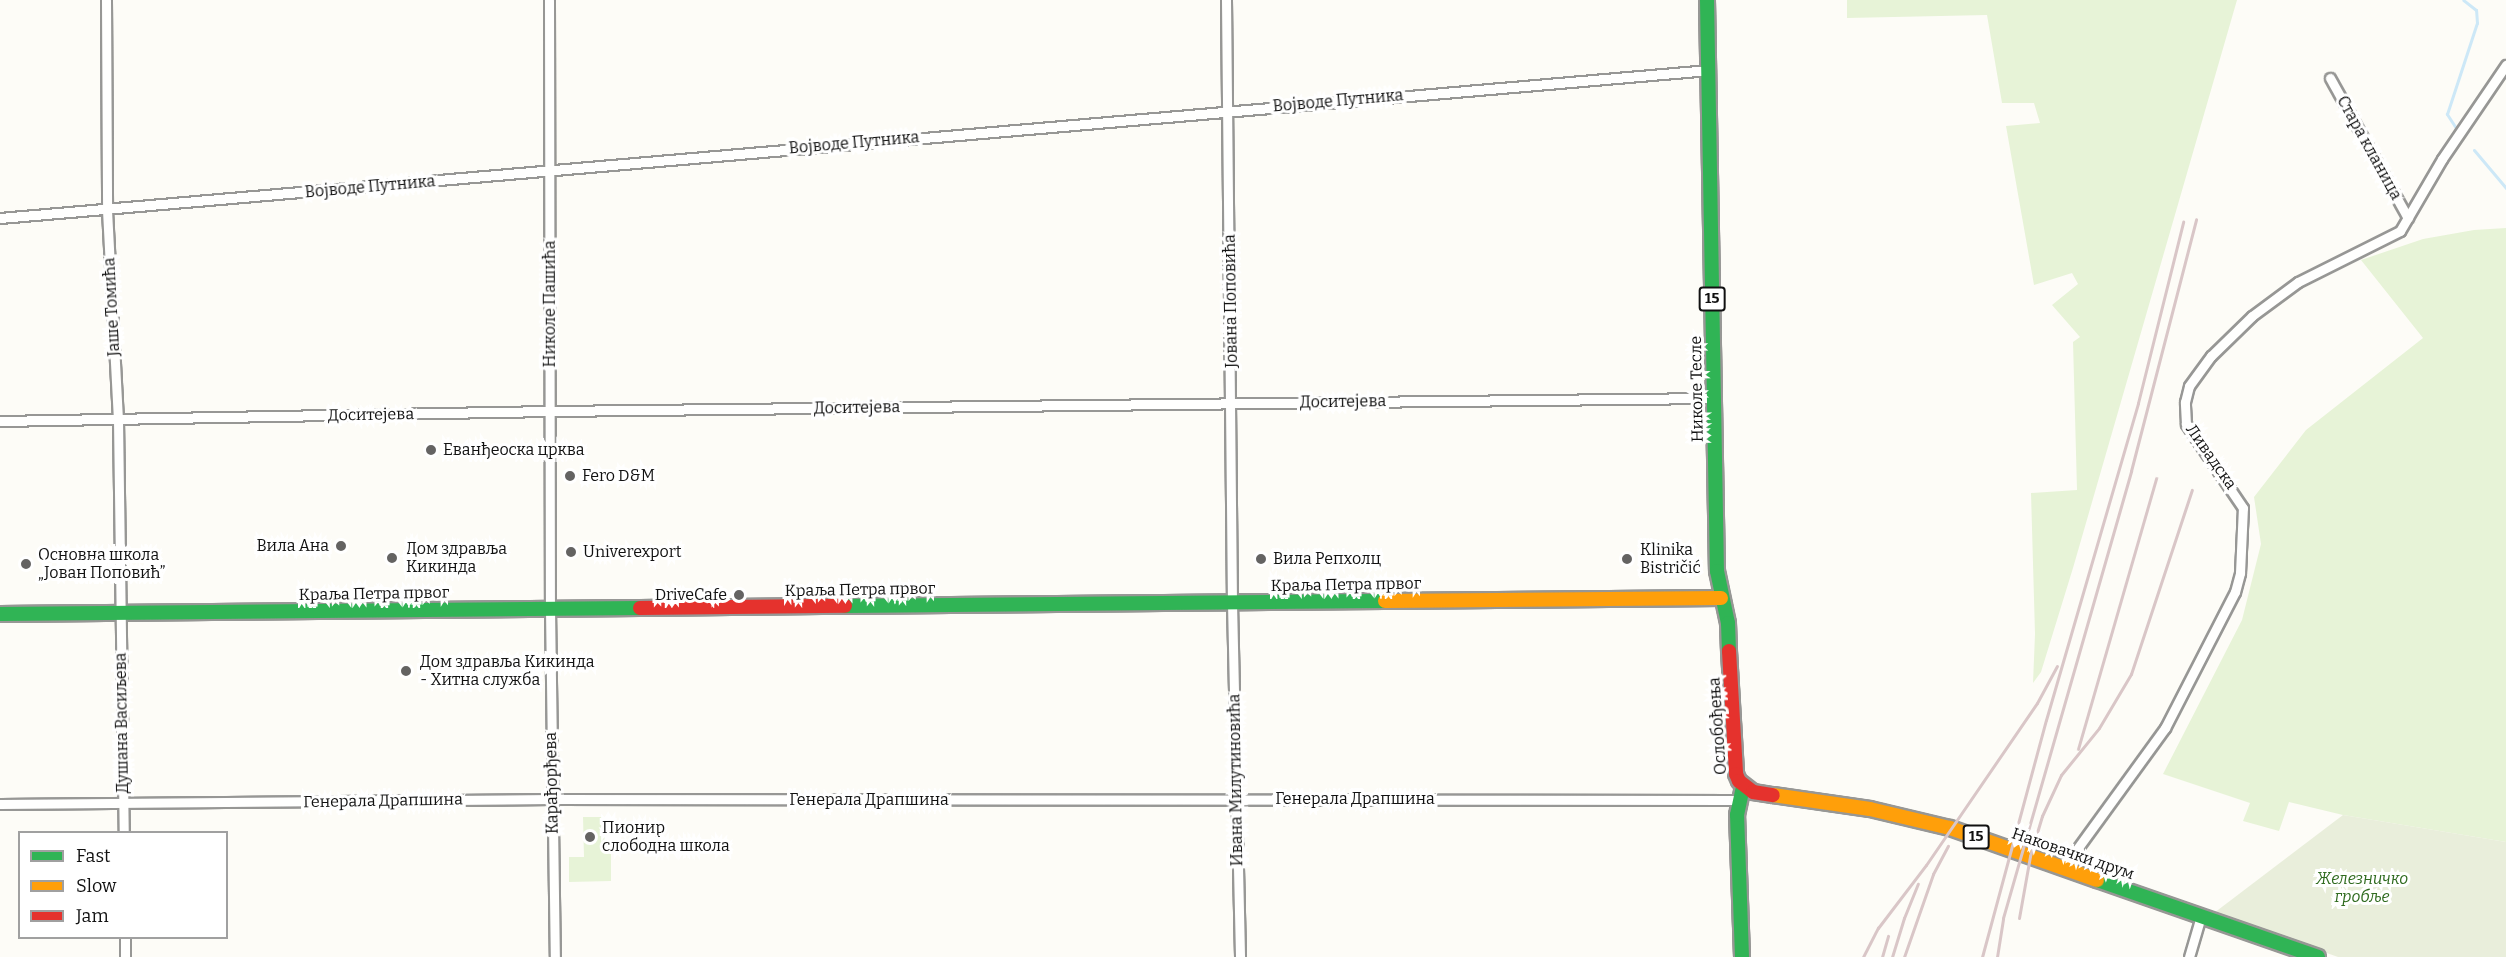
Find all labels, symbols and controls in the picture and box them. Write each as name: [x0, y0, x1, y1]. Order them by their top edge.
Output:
street label: Војводе Путника: [1272, 86, 1404, 116]
street label: Стара кланица: [2332, 93, 2406, 203]
street label: Војводе Путника: [788, 128, 920, 158]
street label: Војводе Путника: [304, 172, 436, 202]
street label: Јована Поповића: [1220, 234, 1242, 368]
street label: Николе Пашића: [540, 241, 560, 367]
street label: Јаше Томића: [100, 257, 124, 357]
road number: 15: [1698, 287, 1726, 311]
street label: Николе Тесле: [1686, 336, 1708, 442]
street label: Доситејева: [1300, 392, 1386, 412]
street label: Доситејева: [814, 398, 900, 418]
street label: Доситејева: [328, 405, 414, 425]
street label: Ливадска: [2182, 421, 2240, 493]
place label: Еванђеоска црква: [443, 440, 584, 460]
marker: Еванђеоска црква: [424, 443, 438, 457]
place label: Fero D&M: [582, 466, 655, 486]
marker: Fero D&M: [563, 469, 577, 483]
place label: Вила Ана: [257, 536, 329, 556]
marker: Вила Ана: [334, 539, 348, 553]
place label: Дом здравља Кикинда: [406, 539, 507, 577]
place label: Klinika Bistričić: [1640, 540, 1701, 578]
place label: Univerexport: [583, 542, 682, 562]
place label: Основна школа „Јован Поповић”: [38, 545, 165, 583]
marker: Univerexport: [564, 545, 578, 559]
marker: Дом здравља Кикинда: [383, 549, 401, 567]
place label: Вила Репхолц: [1273, 549, 1381, 569]
marker: Klinika Bistričić: [1618, 550, 1636, 568]
marker: Вила Репхолц: [1254, 552, 1268, 566]
marker: Основна школа „Јован Поповић”: [19, 557, 33, 571]
street label: Краља Петра првог: [1271, 574, 1421, 596]
street label: Краља Петра првог: [785, 579, 935, 601]
street label: Краља Петра првог: [299, 583, 449, 605]
place label: DriveCafe: [655, 585, 727, 605]
marker: DriveCafe: [732, 588, 746, 602]
street label: Душана Васиљева: [111, 652, 133, 794]
place label: Дом здравља Кикинда - Хитна служба: [420, 652, 595, 690]
marker: Дом здравља Кикинда - Хитна служба: [397, 662, 415, 680]
street label: Ослобођења: [1705, 677, 1731, 775]
street label: Ивана Милутиновића: [1225, 694, 1247, 866]
street label: Карађорђева: [542, 732, 562, 834]
street label: Генерала Драпшина: [1275, 789, 1435, 809]
street label: Генерала Драпшина: [303, 790, 463, 812]
street label: Генерала Драпшина: [789, 790, 949, 810]
place label: Пионир слободна школа: [602, 818, 730, 856]
street label: Наковачки друм: [2009, 824, 2137, 884]
road number: 15: [1962, 825, 1990, 849]
marker: Пионир слободна школа: [583, 830, 597, 844]
legend: [18, 831, 228, 939]
text: Fast: [76, 845, 111, 867]
park label: Железничко гробље: [2316, 869, 2408, 907]
text: Slow: [76, 875, 116, 897]
text: Jam: [76, 905, 109, 927]

